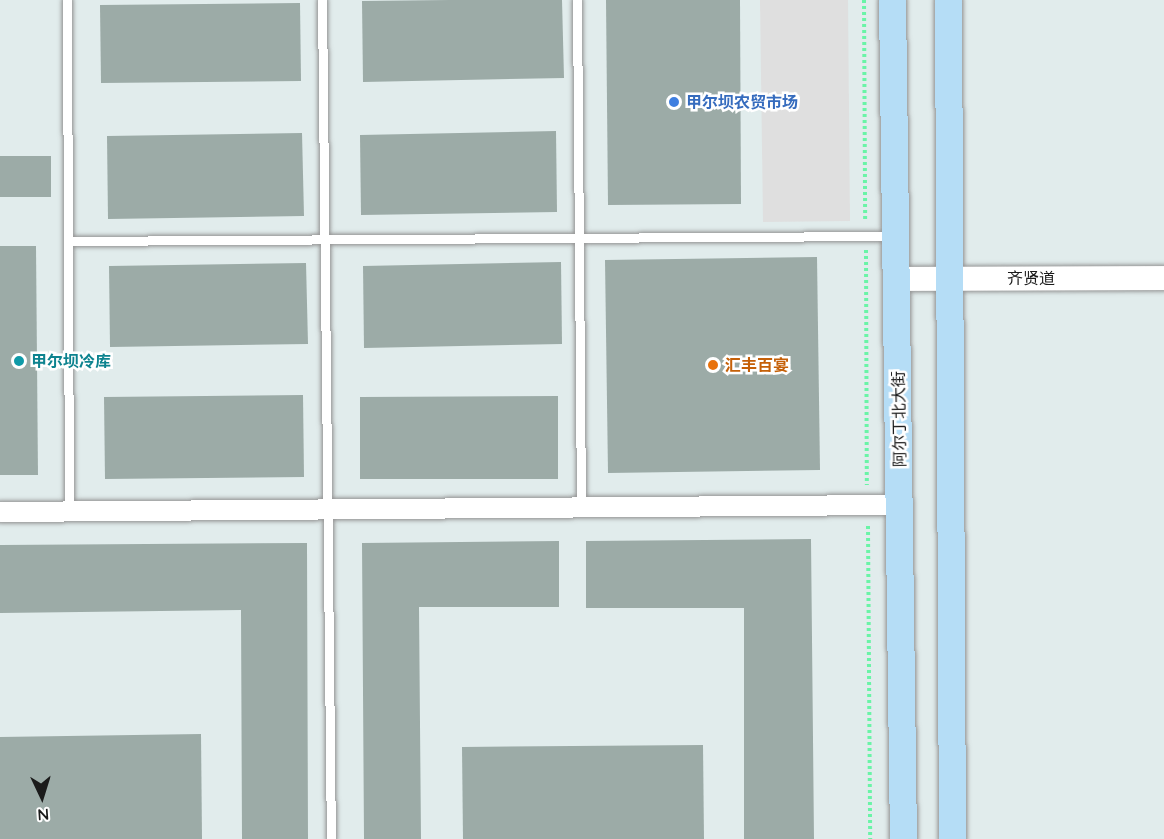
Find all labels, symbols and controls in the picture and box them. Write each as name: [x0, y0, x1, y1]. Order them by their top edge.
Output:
place label: 甲尔坝农贸市场: [686, 92, 798, 112]
marker: 甲尔坝农贸市场: [667, 95, 681, 109]
street label: 齐贤道: [1007, 268, 1055, 288]
place label: 甲尔坝冷库: [31, 351, 111, 371]
marker: 甲尔坝冷库: [12, 354, 26, 368]
place label: 汇丰百宴: [725, 355, 789, 375]
marker: 汇丰百宴: [706, 358, 720, 372]
street label: 阿尔丁北大街: [889, 371, 909, 467]
north arrow: [12, 767, 72, 827]
text: N: [37, 805, 50, 825]

